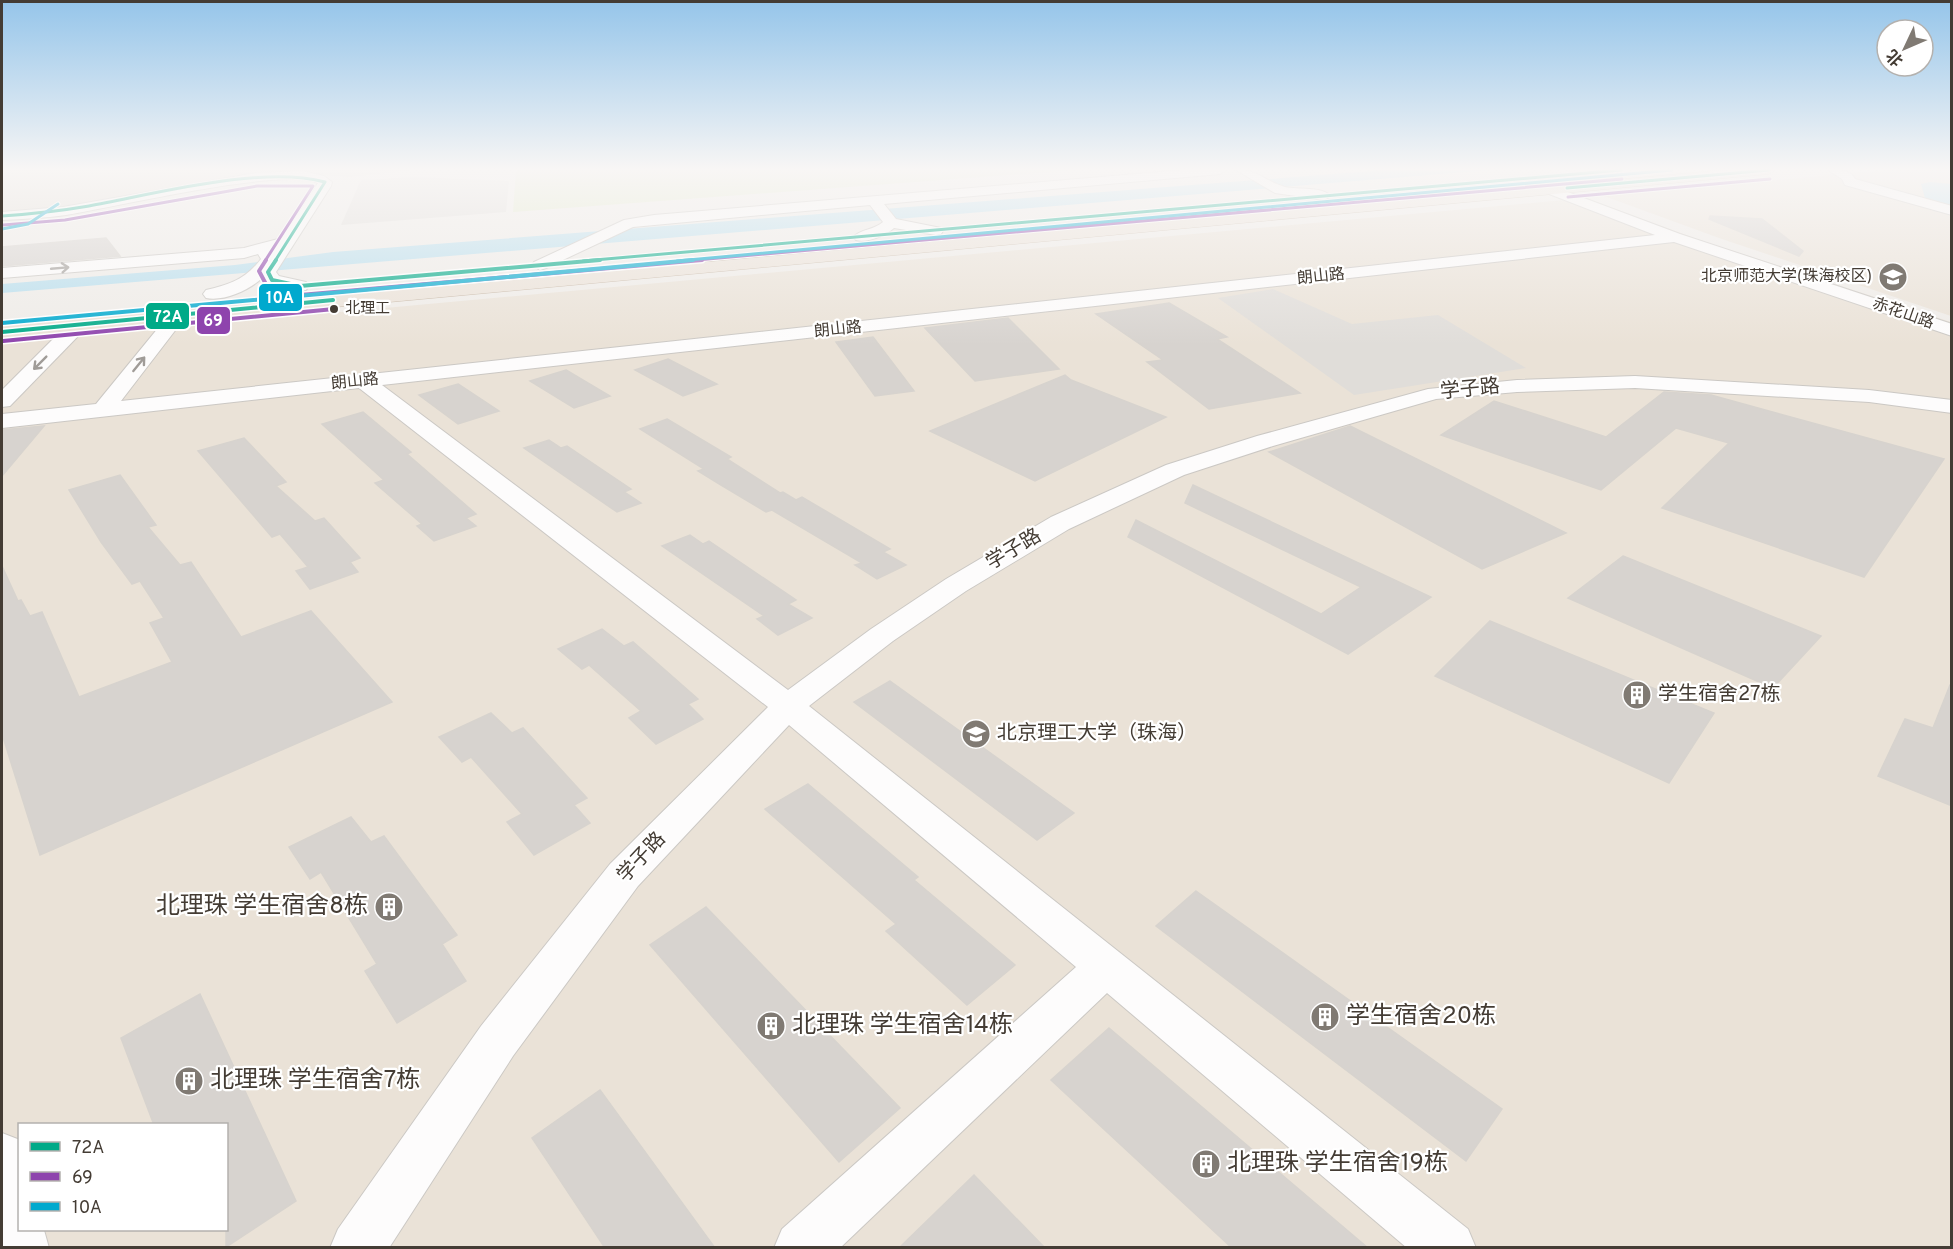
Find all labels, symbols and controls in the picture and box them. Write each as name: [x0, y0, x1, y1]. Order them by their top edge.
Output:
north arrow: [1875, 18, 1935, 78]
text: 北: [1883, 44, 1908, 70]
school or university icon: 北京师范大学(珠海校区): [1877, 261, 1909, 293]
one-way arrow: [49, 262, 69, 273]
street label: 朗山路: [1296, 265, 1346, 289]
place label: 北京师范大学(珠海校区): [1701, 267, 1872, 287]
line badge: 10A: [258, 283, 303, 312]
text: 10A: [266, 289, 294, 309]
street label: 赤花山路: [1869, 294, 1937, 334]
place label: 北理工: [345, 299, 390, 319]
line badge: 72A: [145, 302, 190, 330]
marker: 北理工: [328, 303, 340, 315]
line badge: 69: [196, 306, 231, 335]
text: 72A: [153, 308, 183, 328]
text: 69: [203, 312, 223, 332]
street label: 朗山路: [813, 318, 863, 342]
one-way arrow: [32, 355, 47, 370]
one-way arrow: [133, 356, 146, 372]
street label: 朗山路: [330, 370, 380, 394]
street label: 学子路: [1439, 374, 1501, 406]
street label: 学子路: [982, 523, 1046, 577]
building icon: 学生宿舍27栋: [1621, 679, 1653, 711]
place label: 学生宿舍27栋: [1658, 682, 1780, 708]
school or university icon: 北京理工大学（珠海）: [960, 718, 992, 750]
place label: 北京理工大学（珠海）: [997, 721, 1197, 747]
street label: 学子路: [612, 827, 672, 889]
building icon: 北理珠 学生宿舍8栋: [373, 891, 405, 923]
place label: 北理珠 学生宿舍8栋: [156, 892, 368, 922]
building icon: 学生宿舍20栋: [1309, 1001, 1341, 1033]
place label: 学生宿舍20栋: [1346, 1002, 1496, 1032]
building icon: 北理珠 学生宿舍14栋: [755, 1010, 787, 1042]
place label: 北理珠 学生宿舍14栋: [792, 1011, 1013, 1041]
building icon: 北理珠 学生宿舍7栋: [173, 1065, 205, 1097]
place label: 北理珠 学生宿舍7栋: [210, 1066, 420, 1096]
legend: [18, 1123, 228, 1231]
text: 72A: [72, 1137, 104, 1160]
building icon: 北理珠 学生宿舍19栋: [1190, 1148, 1222, 1180]
place label: 北理珠 学生宿舍19栋: [1227, 1149, 1448, 1179]
text: 69: [72, 1167, 93, 1190]
text: 10A: [72, 1197, 102, 1220]

